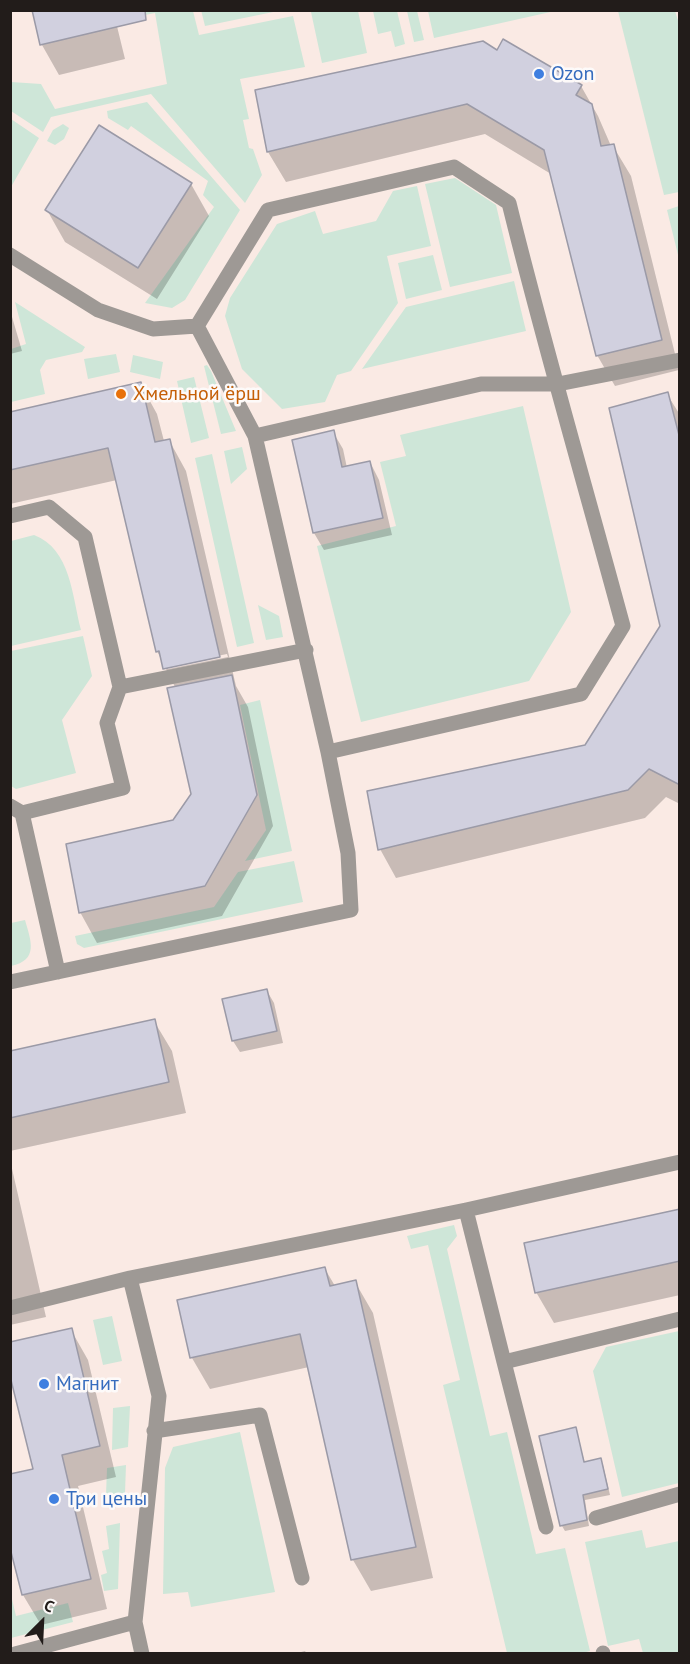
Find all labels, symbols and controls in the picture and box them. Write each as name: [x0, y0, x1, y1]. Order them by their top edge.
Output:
place label: Ozon: [551, 62, 594, 86]
marker: Ozon: [532, 67, 546, 81]
place label: Хмельной ёрш: [133, 382, 261, 406]
marker: Хмельной ёрш: [114, 387, 128, 401]
place label: Магнит: [56, 1372, 119, 1396]
marker: Магнит: [37, 1377, 51, 1391]
place label: Три цены: [66, 1487, 147, 1511]
marker: Три цены: [47, 1492, 61, 1506]
north arrow: [12, 1592, 72, 1652]
text: С: [41, 1595, 57, 1617]

